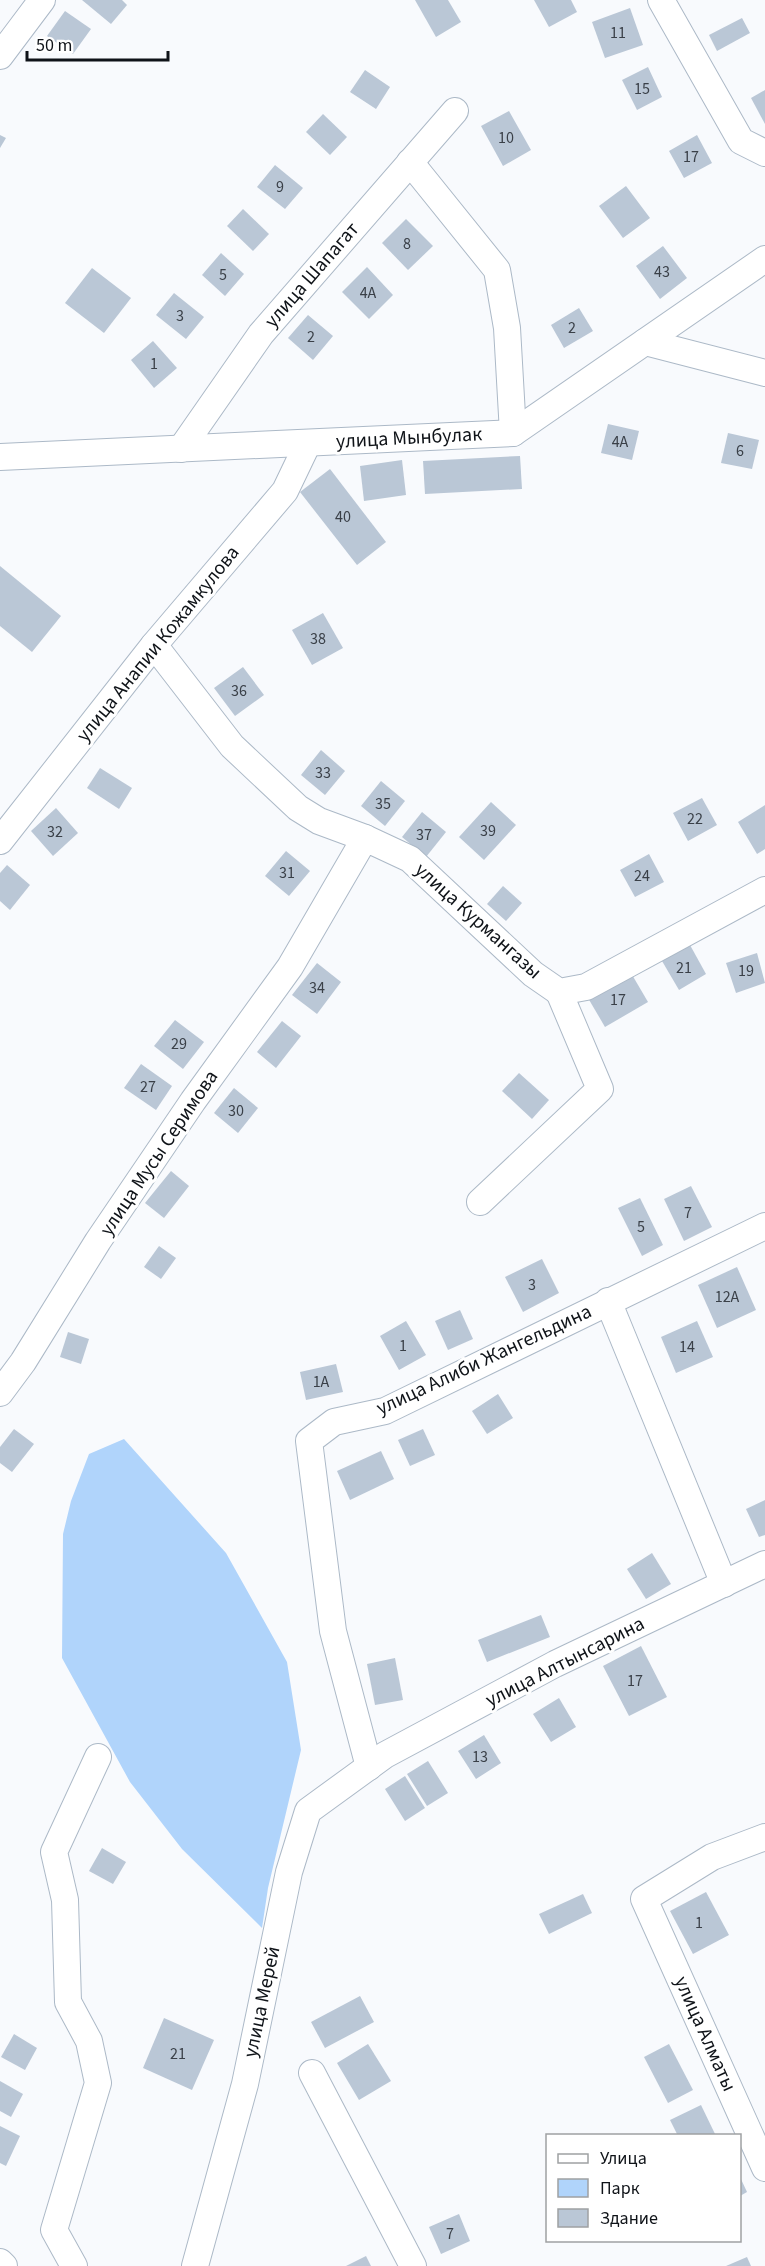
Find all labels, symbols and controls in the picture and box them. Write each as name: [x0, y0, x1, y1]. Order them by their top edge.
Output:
house number: 11: [610, 22, 626, 44]
scale bar: [27, 24, 168, 62]
text: 50 m: [36, 33, 72, 58]
house number: 15: [634, 78, 650, 100]
house number: 10: [498, 127, 514, 149]
house number: 17: [683, 146, 699, 168]
house number: 9: [276, 176, 284, 198]
street label: улица Шапагат: [258, 216, 366, 334]
house number: 8: [403, 233, 411, 255]
house number: 43: [654, 261, 670, 283]
house number: 5: [219, 264, 227, 286]
house number: 4А: [360, 282, 377, 304]
house number: 3: [176, 305, 184, 327]
house number: 2: [568, 317, 576, 339]
house number: 2: [307, 326, 315, 348]
house number: 1: [150, 353, 158, 375]
street label: улица Мынбулак: [335, 420, 483, 456]
house number: 4А: [612, 431, 629, 453]
house number: 6: [736, 440, 744, 462]
house number: 40: [335, 506, 351, 528]
street label: улица Анапии Кожамкулова: [70, 540, 246, 748]
house number: 38: [310, 628, 326, 650]
house number: 36: [231, 680, 247, 702]
house number: 33: [315, 762, 331, 784]
house number: 35: [375, 793, 391, 815]
house number: 22: [687, 808, 703, 830]
house number: 39: [480, 820, 496, 842]
house number: 32: [47, 821, 63, 843]
house number: 37: [416, 824, 432, 846]
street label: улица Курмангазы: [408, 856, 548, 986]
house number: 31: [279, 862, 295, 884]
house number: 24: [634, 865, 650, 887]
house number: 21: [676, 957, 692, 979]
house number: 19: [738, 960, 754, 982]
house number: 34: [309, 977, 325, 999]
house number: 17: [610, 989, 626, 1011]
house number: 29: [171, 1033, 187, 1055]
street label: улица Мусы Серимова: [93, 1065, 225, 1241]
house number: 27: [140, 1076, 156, 1098]
house number: 30: [228, 1100, 244, 1122]
house number: 7: [684, 1202, 692, 1224]
house number: 5: [637, 1216, 645, 1238]
house number: 3: [528, 1274, 536, 1296]
house number: 12А: [715, 1286, 740, 1308]
street label: улица Алиби Жангельдина: [372, 1298, 596, 1422]
house number: 1: [399, 1335, 407, 1357]
house number: 14: [679, 1336, 695, 1358]
house number: 1А: [313, 1371, 330, 1393]
street label: улица Алтынсарина: [481, 1610, 649, 1714]
house number: 17: [627, 1670, 643, 1692]
house number: 13: [472, 1746, 488, 1768]
house number: 1: [695, 1912, 703, 1934]
street label: улица Мерей: [237, 1944, 287, 2060]
street label: улица Алматы: [667, 1972, 743, 2096]
house number: 21: [170, 2043, 186, 2065]
legend: [546, 2134, 741, 2242]
text: Улица: [600, 2146, 647, 2171]
text: Парк: [600, 2176, 640, 2201]
text: Здание: [600, 2206, 658, 2231]
house number: 7: [446, 2223, 454, 2245]

